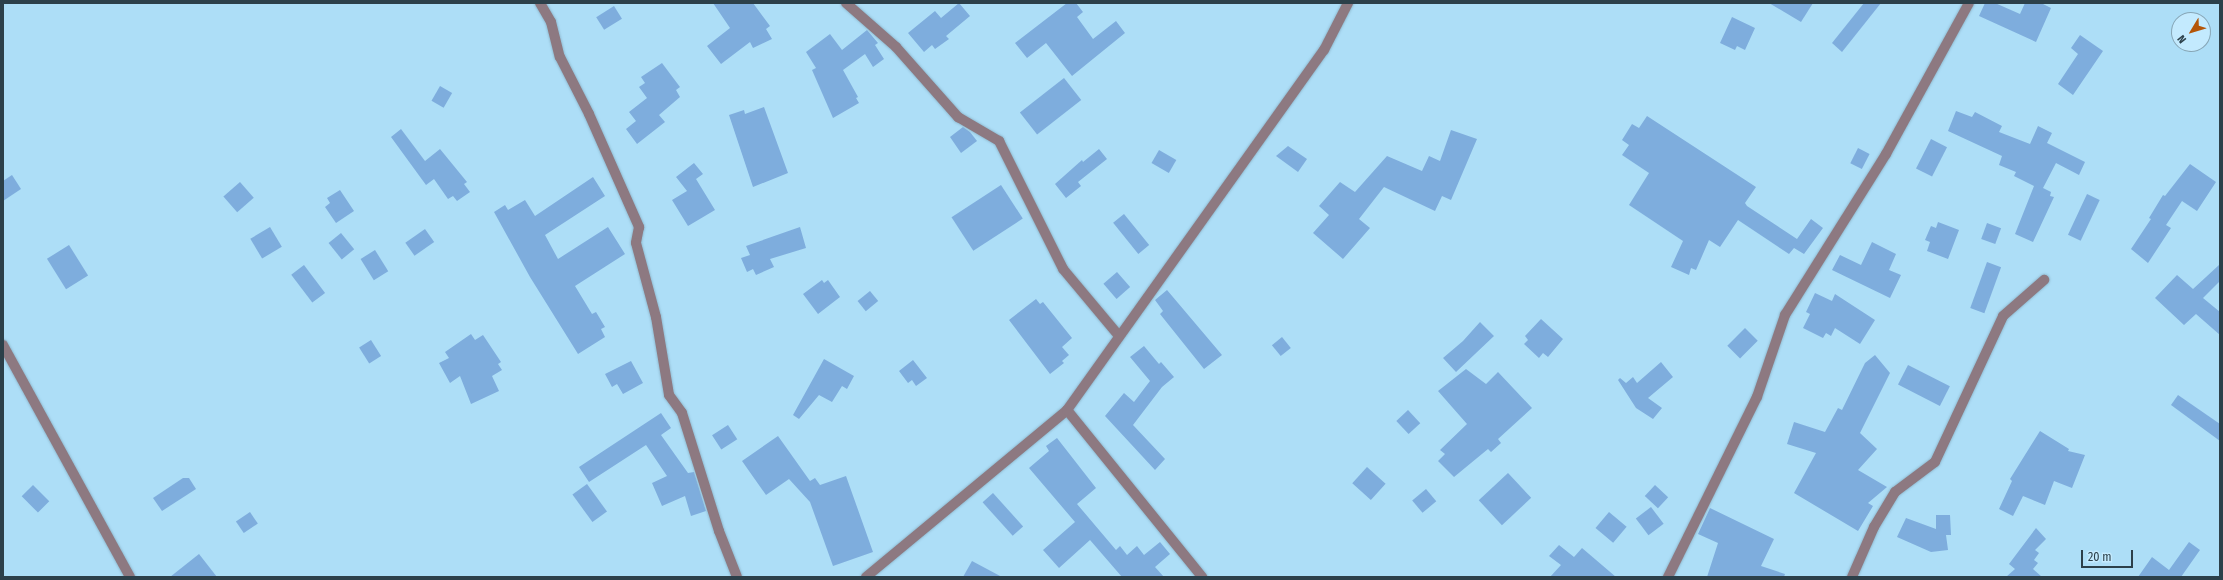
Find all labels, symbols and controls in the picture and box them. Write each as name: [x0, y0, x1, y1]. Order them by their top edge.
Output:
north arrow: [2171, 12, 2211, 52]
text: N: [2175, 32, 2189, 46]
scale bar: [2083, 542, 2135, 568]
text: 20 m: [2088, 550, 2112, 564]

